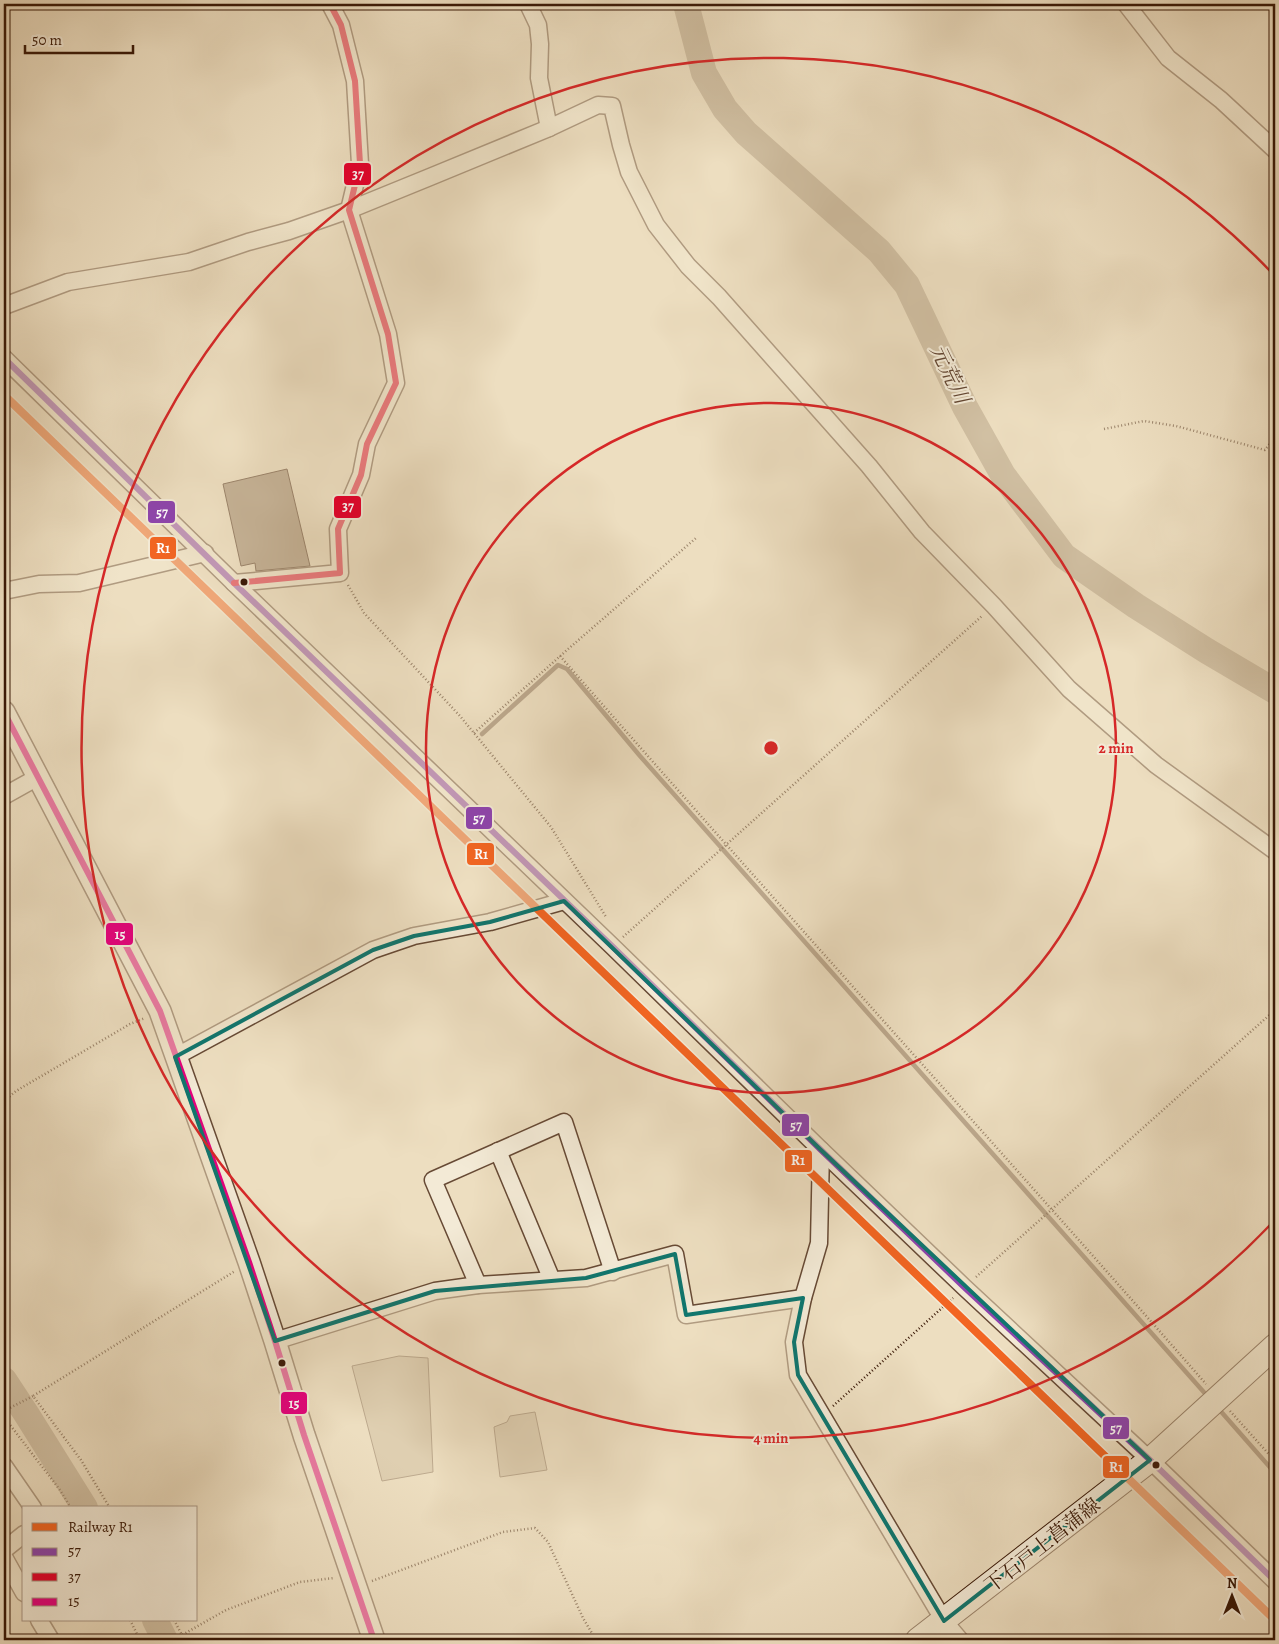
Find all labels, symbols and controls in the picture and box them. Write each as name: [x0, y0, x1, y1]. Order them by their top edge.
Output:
scale bar: [25, 22, 132, 54]
text: 50 m: [32, 30, 62, 50]
line badge: 37: [343, 162, 372, 186]
text: 37: [352, 165, 364, 184]
water label: 元荒川: [924, 340, 977, 410]
line badge: 37: [333, 495, 362, 519]
text: 37: [342, 497, 354, 516]
line badge: 57: [147, 500, 176, 524]
text: 57: [156, 503, 168, 522]
line badge: R1: [149, 536, 177, 560]
text: R1: [156, 539, 170, 558]
unlabelled marker: [239, 577, 249, 587]
text: 2 min: [1098, 738, 1134, 758]
centre of rings: [762, 739, 780, 757]
line badge: 57: [465, 806, 493, 830]
text: 57: [473, 809, 485, 828]
line badge: R1: [466, 842, 495, 866]
text: R1: [474, 845, 488, 864]
line badge: 15: [105, 922, 134, 946]
text: 15: [115, 925, 126, 944]
line badge: 57: [781, 1113, 810, 1137]
text: 57: [790, 1116, 802, 1135]
line badge: R1: [784, 1149, 813, 1173]
text: R1: [791, 1151, 805, 1170]
unlabelled marker: [277, 1358, 287, 1368]
line badge: 15: [280, 1391, 308, 1415]
text: 15: [289, 1394, 300, 1413]
line badge: 57: [1102, 1416, 1130, 1440]
text: 57: [1110, 1419, 1122, 1438]
text: 4 min: [753, 1428, 789, 1448]
line badge: R1: [1102, 1455, 1130, 1479]
text: R1: [1109, 1458, 1123, 1477]
unlabelled marker: [1151, 1460, 1161, 1470]
street label: 下石戸上菖蒲線: [979, 1492, 1106, 1599]
legend: [22, 1506, 198, 1622]
text: Railway R1: [68, 1517, 133, 1537]
text: 57: [68, 1541, 81, 1561]
text: 37: [68, 1567, 81, 1587]
north arrow: [1206, 1572, 1256, 1622]
text: N: [1227, 1574, 1237, 1593]
text: 15: [68, 1591, 80, 1611]

